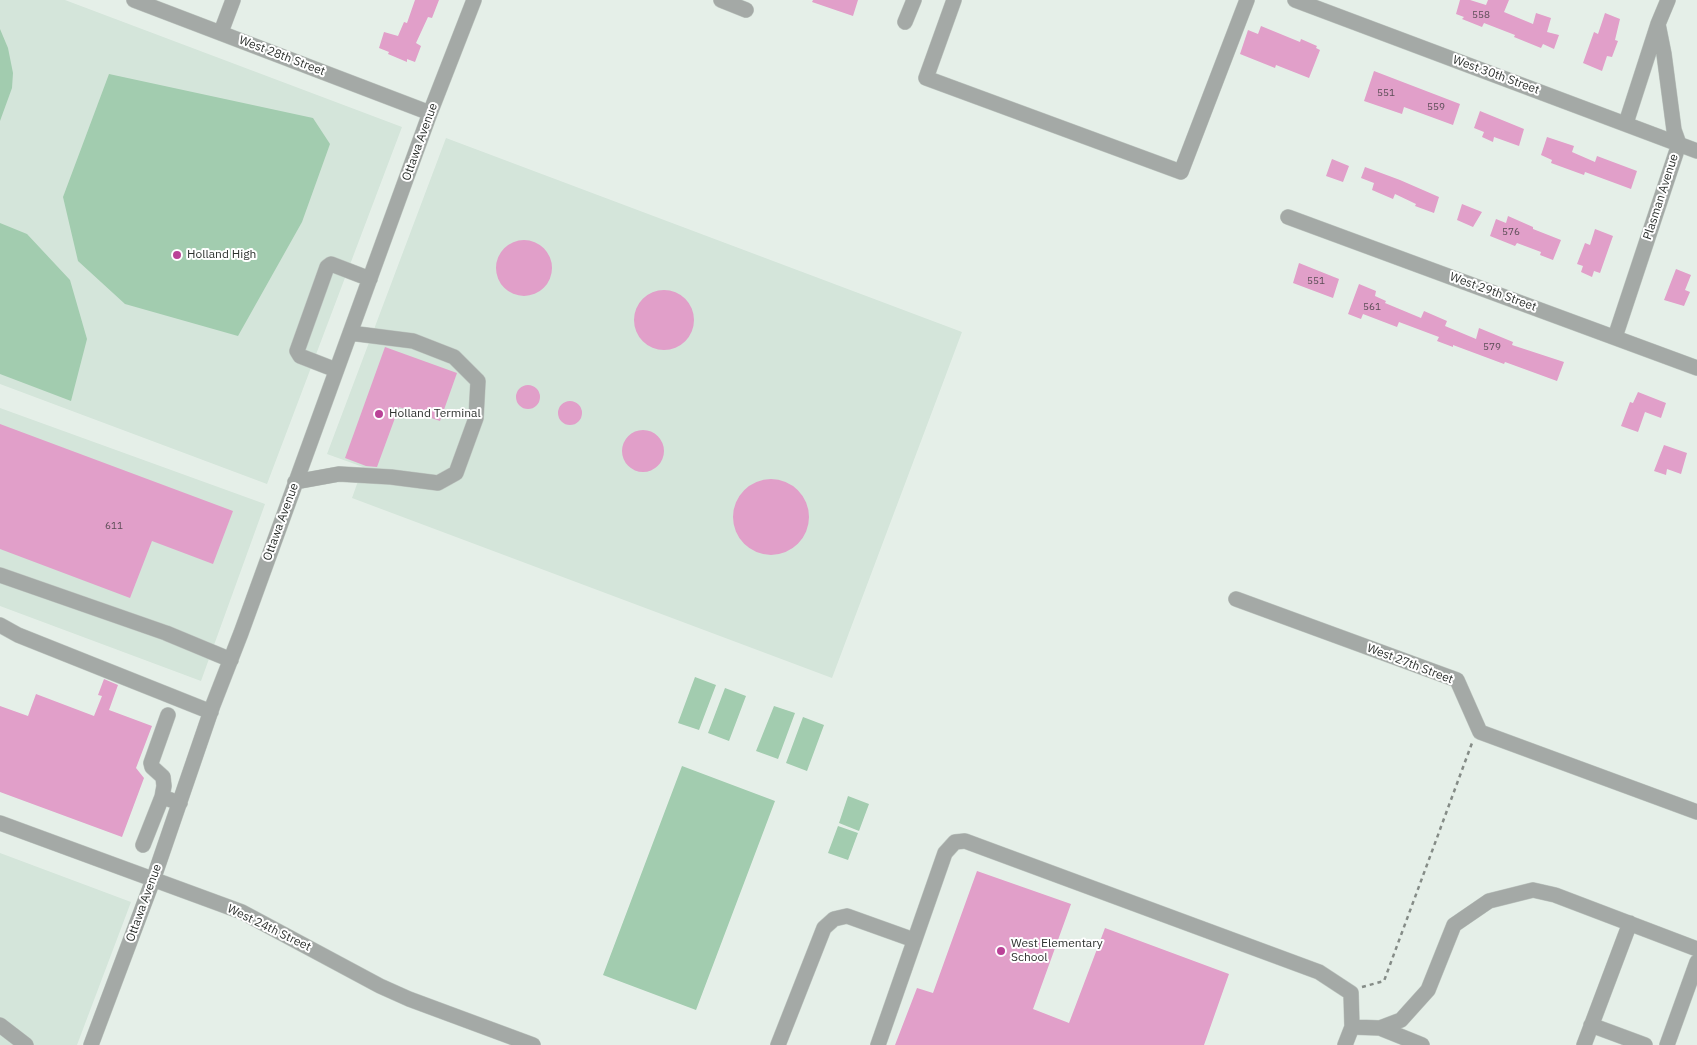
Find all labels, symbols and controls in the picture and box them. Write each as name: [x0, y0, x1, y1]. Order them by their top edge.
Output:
house number: 558: [1472, 9, 1490, 21]
street label: West 28th Street: [237, 33, 327, 79]
street label: West 30th Street: [1451, 53, 1541, 97]
house number: 551: [1377, 87, 1395, 99]
street label: Ottawa Avenue: [399, 101, 441, 183]
house number: 559: [1427, 101, 1445, 113]
street label: Plasman Avenue: [1640, 152, 1682, 242]
house number: 576: [1502, 226, 1520, 238]
place label: Holland High: [187, 248, 256, 262]
marker: Holland High: [171, 249, 183, 261]
street label: West 29th Street: [1448, 270, 1538, 314]
house number: 551: [1307, 275, 1325, 287]
house number: 561: [1363, 301, 1381, 313]
house number: 579: [1483, 341, 1501, 353]
place label: Holland Terminal: [389, 407, 481, 421]
marker: Holland Terminal: [373, 408, 385, 420]
street label: Ottawa Avenue: [260, 481, 302, 563]
house number: 611: [105, 520, 123, 532]
street label: West 27th Street: [1365, 641, 1455, 687]
street label: Ottawa Avenue: [123, 862, 165, 944]
street label: West 24th Street: [225, 902, 313, 954]
place label: West Elementary School: [1011, 937, 1103, 965]
marker: West Elementary School: [995, 945, 1007, 957]

